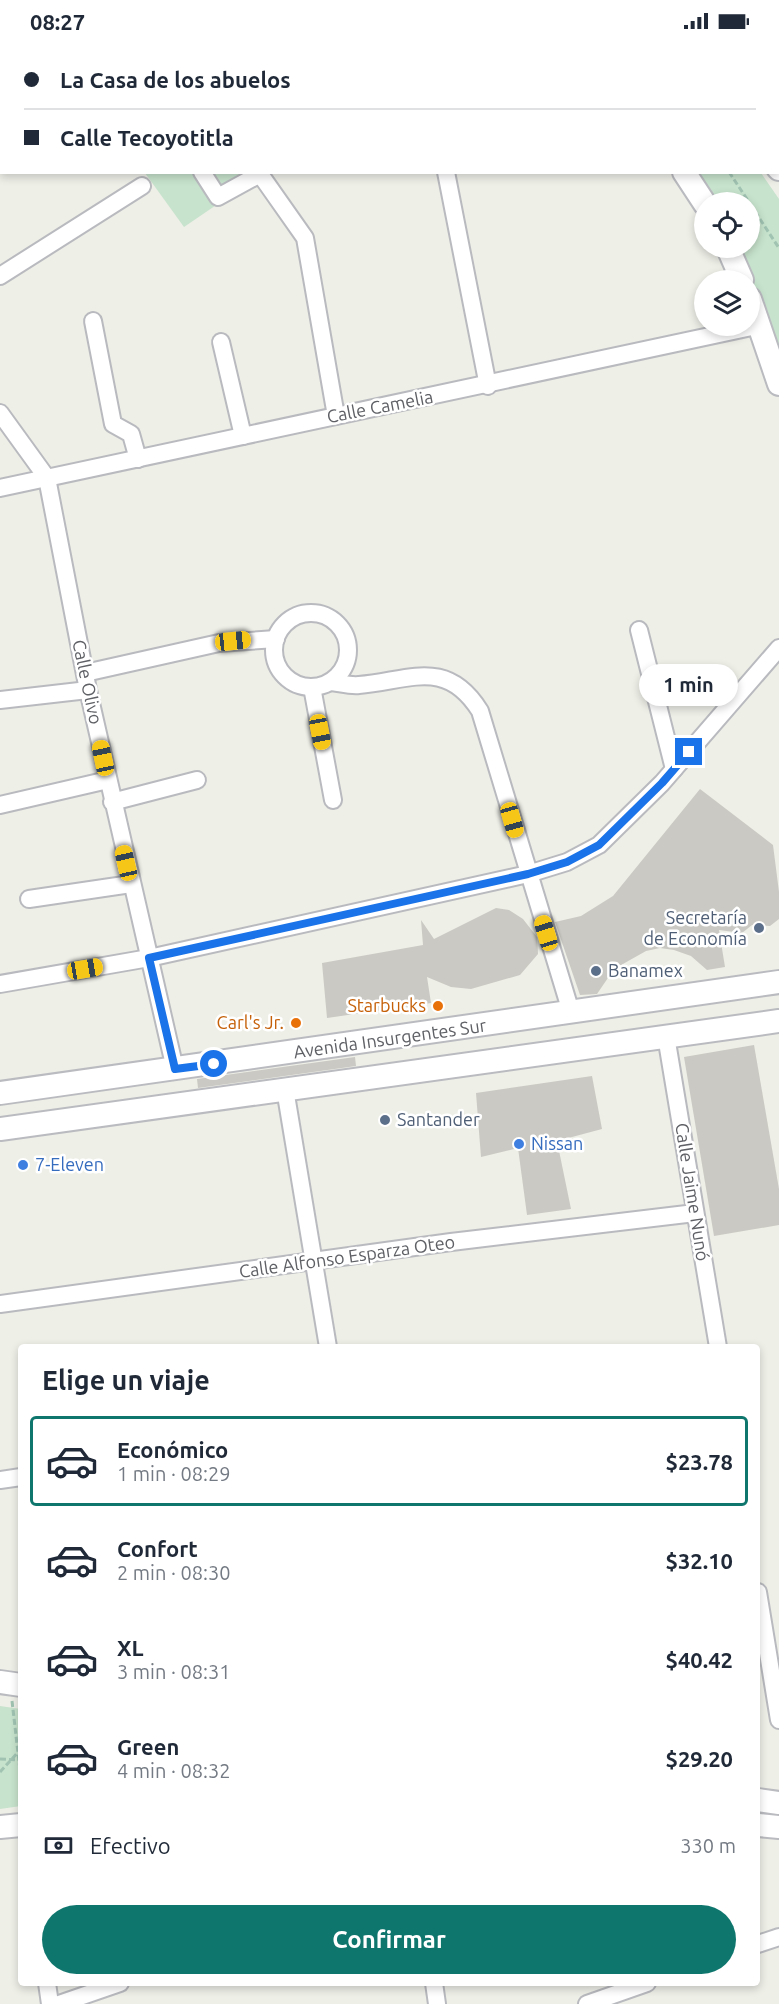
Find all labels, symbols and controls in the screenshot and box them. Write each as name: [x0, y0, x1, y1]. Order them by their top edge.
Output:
text: 08:27: [30, 9, 85, 34]
text: La Casa de los abuelos: [60, 67, 291, 92]
text: Calle Tecoyotitla: [60, 125, 234, 150]
map controls: [694, 192, 760, 336]
button: locate: [694, 192, 760, 258]
button: layers: [694, 270, 760, 336]
street label: Calle Camelia: [325, 386, 435, 426]
car: [214, 630, 252, 652]
street label: Calle Olivo: [69, 638, 107, 726]
callout: 1 min: [640, 665, 738, 707]
text: 1 min: [663, 673, 714, 696]
car: [308, 713, 332, 751]
route end: [675, 738, 702, 765]
car: [90, 739, 116, 777]
car: [498, 800, 526, 840]
car: [113, 843, 139, 883]
place label: Secretaría de Economía: [644, 907, 747, 948]
car: [532, 913, 560, 953]
marker: Secretaría de Economía: [752, 921, 766, 935]
car: [66, 957, 104, 981]
place label: Banamex: [608, 960, 683, 980]
marker: Banamex: [589, 964, 603, 978]
place label: Starbucks: [347, 995, 426, 1015]
marker: Starbucks: [431, 999, 445, 1013]
place label: Carl's Jr.: [217, 1012, 284, 1032]
street label: Avenida Insurgentes Sur: [292, 1015, 488, 1061]
marker: Carl's Jr.: [289, 1016, 303, 1030]
route start: [200, 1050, 227, 1077]
place label: Santander: [397, 1109, 480, 1129]
marker: Santander: [378, 1113, 392, 1127]
street label: Calle Jaime Nunó: [672, 1121, 714, 1262]
place label: Nissan: [531, 1133, 583, 1153]
marker: Nissan: [512, 1137, 526, 1151]
place label: 7-Eleven: [35, 1154, 104, 1174]
marker: 7-Eleven: [16, 1158, 30, 1172]
street label: Calle Alfonso Esparza Oteo: [238, 1231, 456, 1281]
text: Elige un viaje: [42, 1365, 210, 1395]
icon: car: [45, 1434, 99, 1488]
text: Económico: [117, 1437, 228, 1462]
text: $23.78: [666, 1449, 733, 1474]
text: 1 min · 08:29: [117, 1462, 231, 1485]
icon: car: [45, 1533, 99, 1587]
text: Confort: [117, 1536, 198, 1561]
text: $32.10: [666, 1548, 733, 1573]
text: 2 min · 08:30: [117, 1561, 231, 1584]
icon: car: [45, 1632, 99, 1686]
text: XL: [117, 1635, 144, 1660]
text: $40.42: [666, 1647, 733, 1672]
text: 3 min · 08:31: [117, 1660, 231, 1683]
icon: car: [45, 1731, 99, 1785]
text: Green: [117, 1734, 179, 1759]
text: $29.20: [666, 1746, 733, 1771]
text: 4 min · 08:32: [117, 1759, 231, 1782]
icon: cash: [42, 1829, 75, 1862]
text: Efectivo: [90, 1833, 171, 1858]
text: 330 m: [680, 1834, 736, 1857]
button: Confirmar: [42, 1905, 736, 1974]

